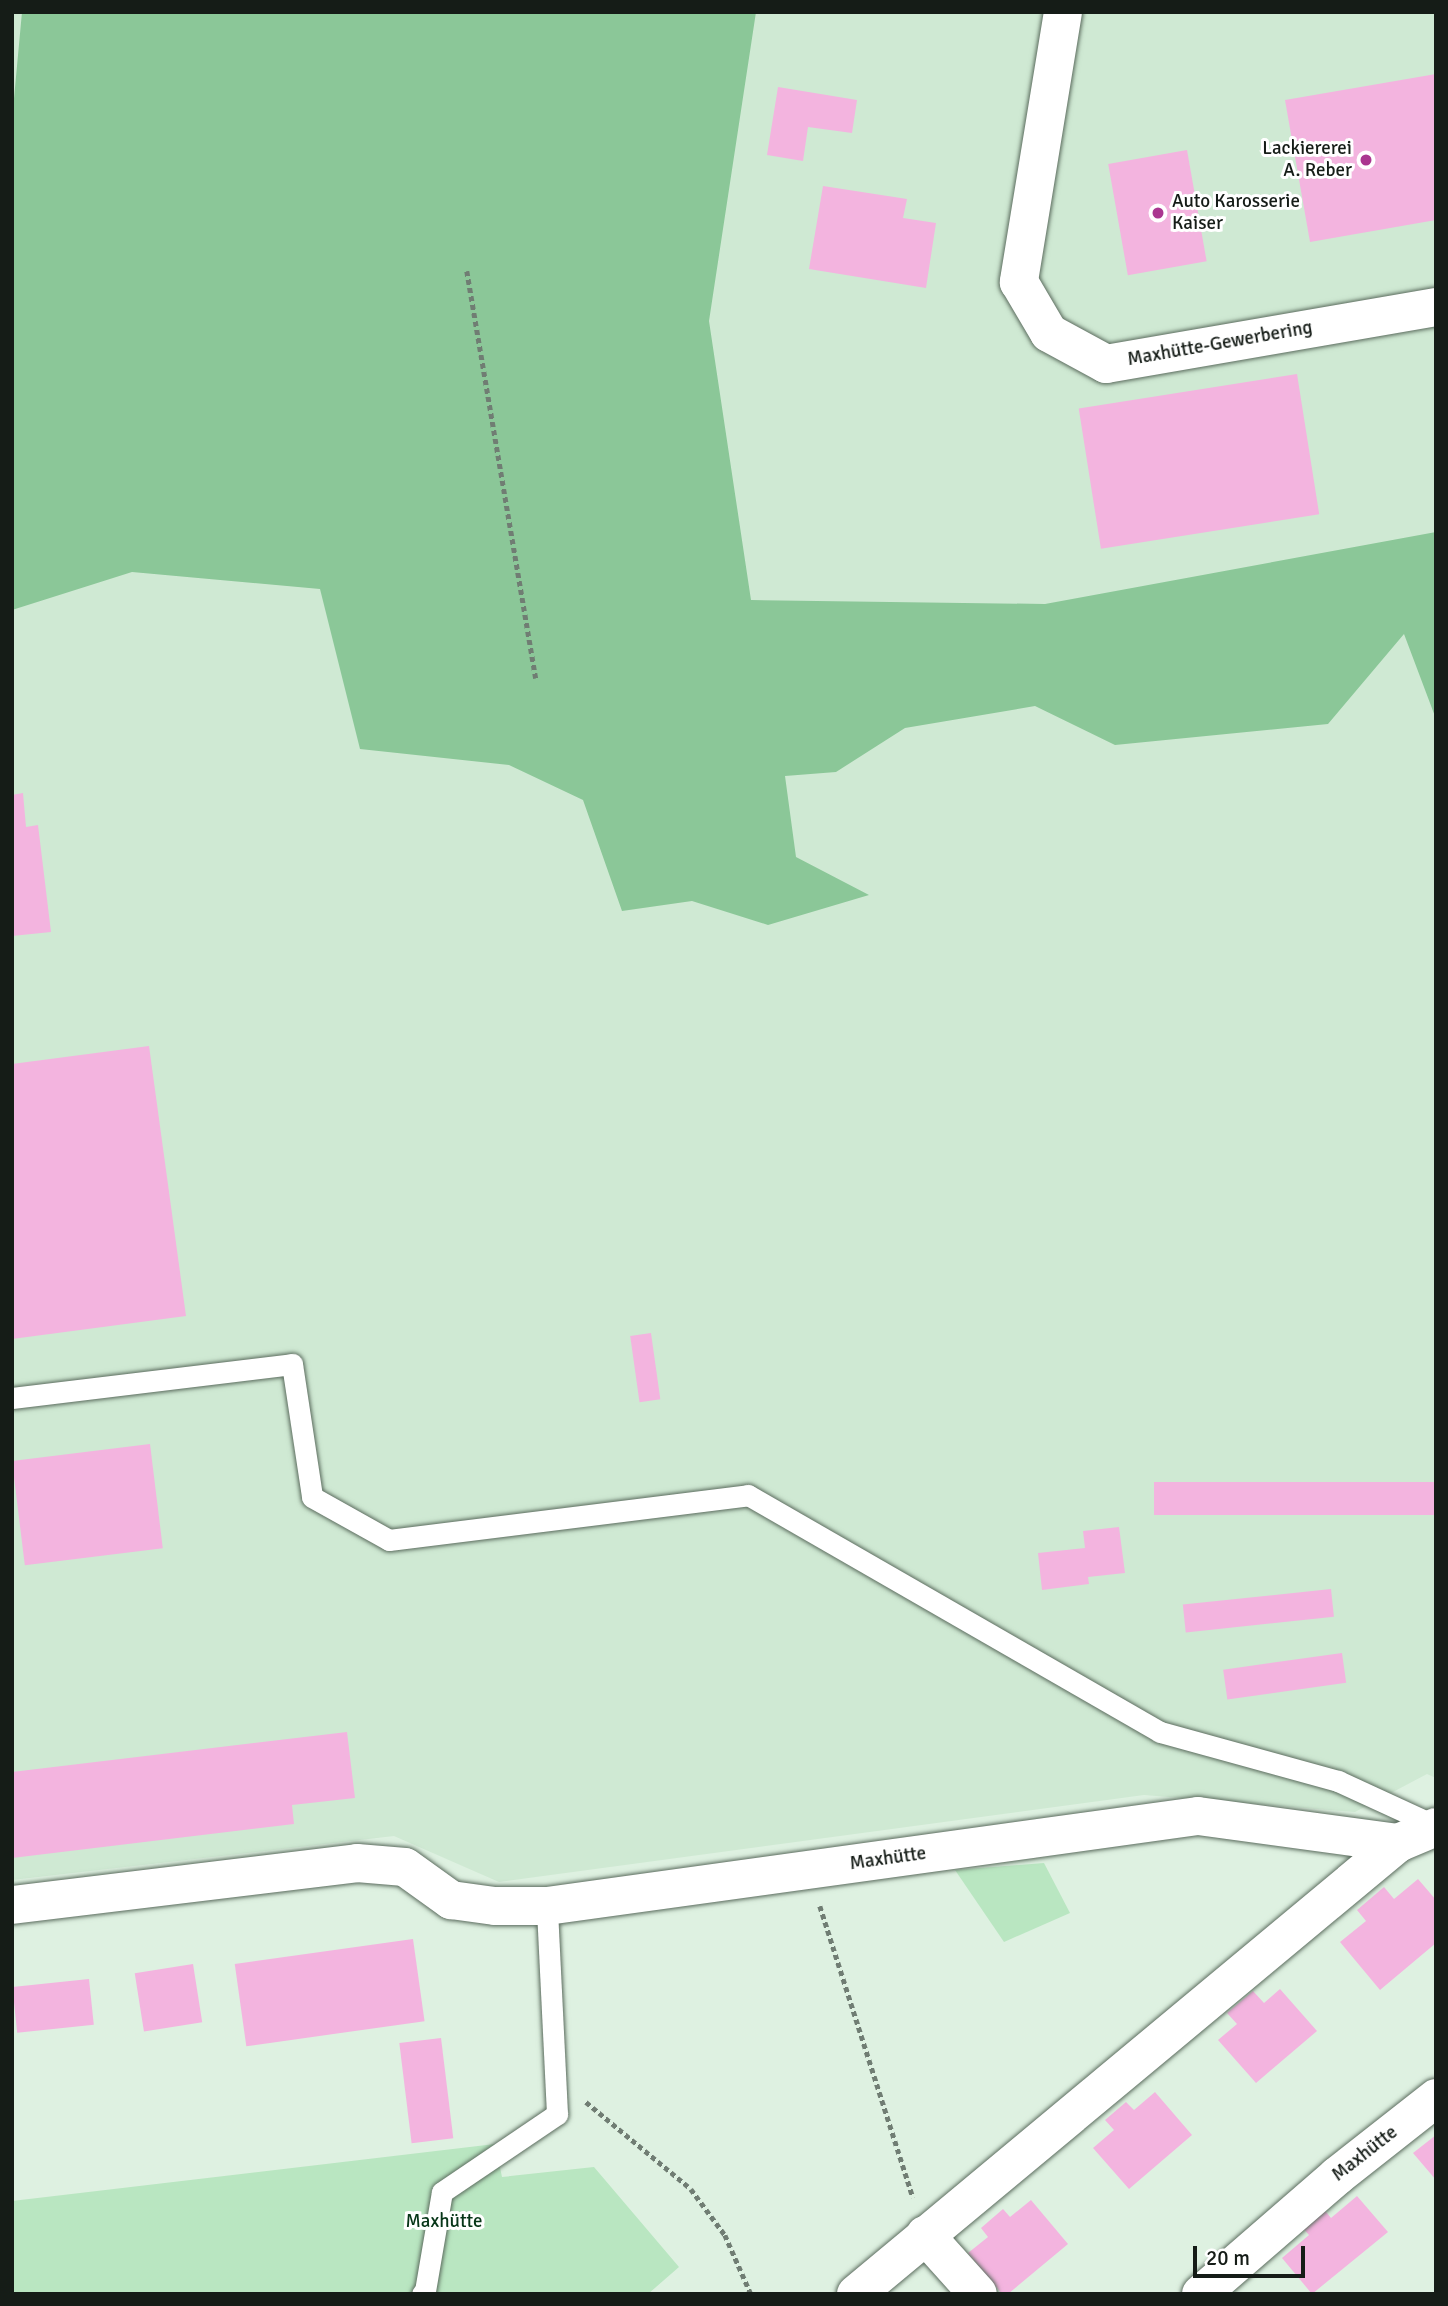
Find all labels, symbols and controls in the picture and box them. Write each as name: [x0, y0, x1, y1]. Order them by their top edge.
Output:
place label: Lackiererei A. Reber: [1262, 138, 1352, 182]
marker: Lackiererei A. Reber: [1358, 152, 1374, 168]
place label: Auto Karosserie Kaiser: [1172, 191, 1300, 235]
marker: Auto Karosserie Kaiser: [1150, 205, 1166, 221]
street label: Maxhütte-Gewerbering: [1126, 316, 1314, 372]
street label: Maxhütte: [848, 1842, 928, 1876]
street label: Maxhütte: [1328, 2121, 1402, 2187]
park label: Maxhütte: [405, 2211, 483, 2233]
scale bar: [1196, 2232, 1308, 2276]
text: 20 m: [1206, 2245, 1250, 2271]

